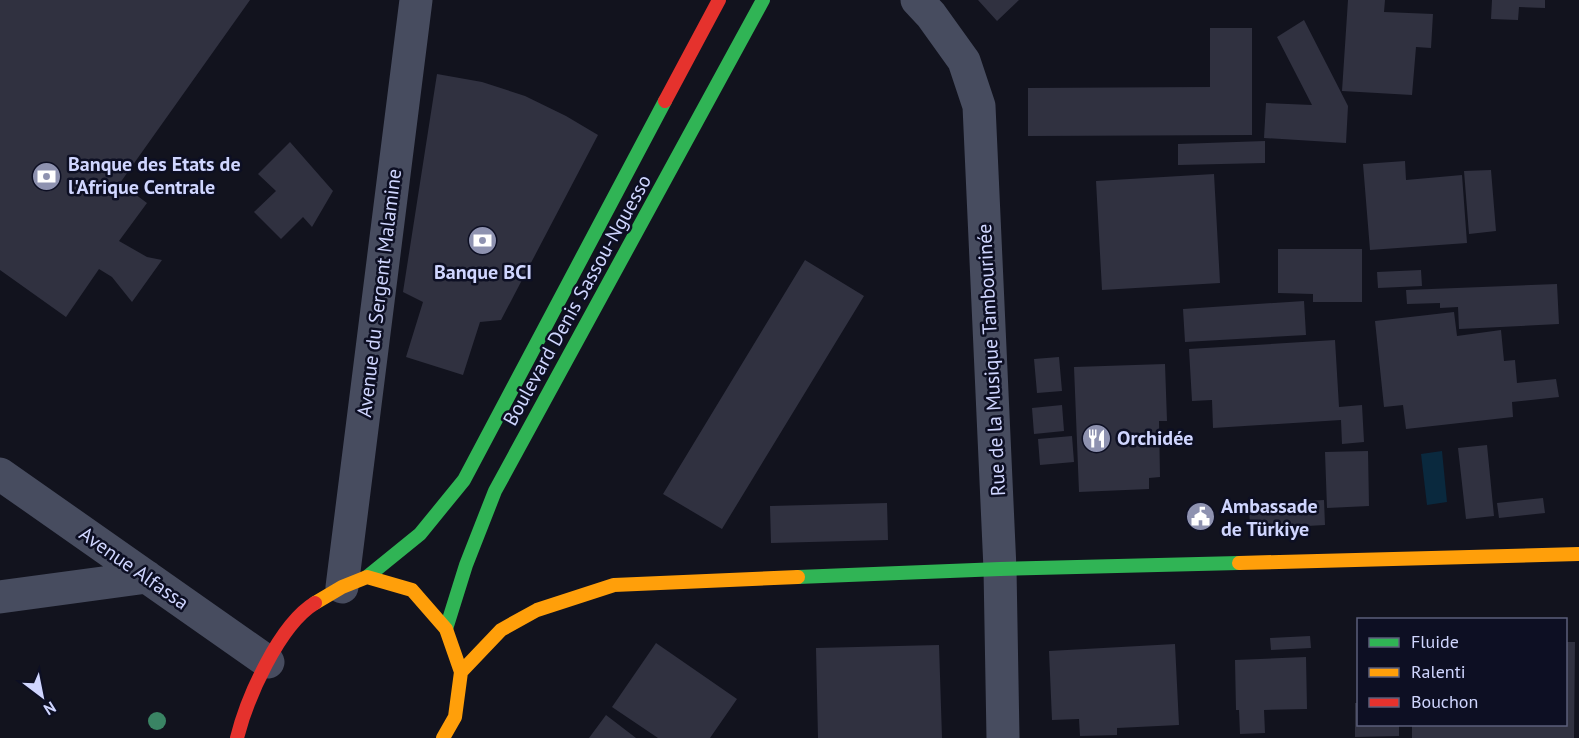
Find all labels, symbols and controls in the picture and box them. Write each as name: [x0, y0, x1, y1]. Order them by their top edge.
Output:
place label: Banque des Etats de l'Afrique Centrale: [68, 151, 241, 200]
bank icon: Banque des Etats de l'Afrique Centrale: [31, 160, 63, 192]
street label: Avenue du Sergent Malamine: [351, 167, 407, 419]
street label: Boulevard Denis Sassou-Nguesso: [497, 170, 657, 430]
street label: Rue de la Musique Tambourinée: [971, 223, 1011, 497]
bank icon: Banque BCI: [467, 225, 499, 257]
place label: Banque BCI: [434, 259, 532, 285]
restaurant icon: Orchidée: [1080, 422, 1112, 454]
place label: Orchidée: [1117, 425, 1193, 451]
place label: Ambassade de Türkiye: [1221, 493, 1318, 542]
public building icon: Ambassade de Türkiye: [1184, 501, 1216, 533]
street label: Avenue Alfassa: [74, 521, 194, 615]
legend: [1357, 618, 1567, 726]
text: Fluide: [1411, 630, 1459, 653]
text: Ralenti: [1411, 660, 1466, 683]
north arrow: [12, 666, 72, 726]
text: Bouchon: [1411, 690, 1478, 713]
text: N: [40, 697, 60, 720]

